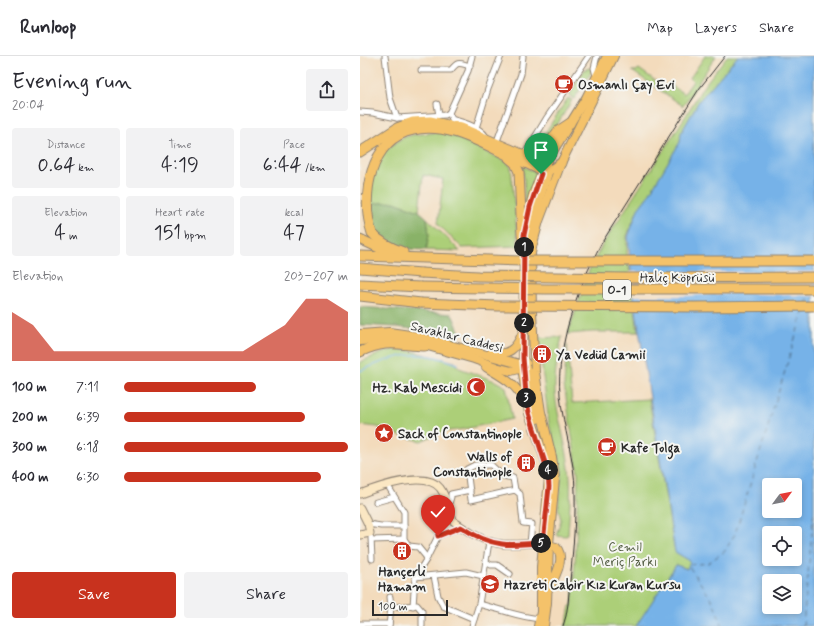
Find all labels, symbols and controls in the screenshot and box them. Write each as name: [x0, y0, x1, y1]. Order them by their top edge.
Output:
text: Runloop: [20, 15, 77, 40]
text: Map: [647, 19, 673, 37]
text: Layers: [695, 19, 737, 37]
text: Share: [759, 19, 794, 37]
text: Evening run: [12, 68, 132, 96]
button: share: [306, 69, 348, 111]
cafe icon: Osmanlı Çay Evi: [553, 73, 575, 95]
place label: Osmanlı Çay Evi: [578, 77, 675, 94]
text: 20:04: [12, 97, 44, 114]
pin: [524, 133, 558, 174]
text: Distance: [47, 138, 85, 152]
text: Time: [168, 138, 192, 152]
text: Pace: [283, 138, 305, 152]
icon: arrive: [530, 139, 552, 161]
text: 0.64: [38, 152, 75, 179]
text: 4:19: [161, 152, 199, 179]
text: 6:44: [262, 152, 302, 179]
text: km: [75, 161, 94, 175]
text: /km: [302, 161, 326, 175]
text: Elevation: [44, 206, 88, 220]
text: Heart rate: [155, 206, 205, 220]
text: kcal: [285, 206, 303, 220]
text: 4: [54, 220, 66, 247]
text: 151: [154, 220, 181, 247]
text: 47: [283, 220, 305, 247]
text: m: [66, 229, 78, 243]
text: bpm: [181, 229, 206, 243]
pin: 1: [514, 237, 534, 257]
text: 1: [522, 240, 526, 254]
text: Elevation: [12, 268, 63, 285]
text: 203–207 m: [284, 268, 348, 285]
street label: Haliç Köprüsü: [640, 270, 714, 287]
road number: O-1: [603, 280, 631, 300]
pin: 2: [514, 313, 534, 333]
text: 2: [521, 316, 527, 330]
street label: Savaklar Caddesi: [409, 318, 505, 357]
building icon: Ya Vedüd Camii: [531, 343, 553, 365]
place label: Ya Vedüd Camii: [556, 347, 645, 364]
mosque icon: Hz. Kab Mescidi: [465, 376, 487, 398]
text: 100 m: [12, 379, 47, 396]
text: 7:11: [76, 379, 99, 396]
place label: Hz. Kab Mescidi: [372, 380, 462, 397]
pin: 3: [516, 388, 536, 408]
text: 3: [524, 391, 528, 405]
text: 200 m: [12, 409, 47, 426]
text: 6:39: [76, 409, 100, 426]
place icon: Sack of Constantinople: [373, 422, 395, 444]
place label: Sack of Constantinople: [398, 426, 522, 443]
cafe icon: Kafe Tolga: [596, 436, 618, 458]
text: 300 m: [12, 439, 47, 456]
text: 6:18: [76, 439, 99, 456]
place label: Kafe Tolga: [621, 440, 681, 460]
place label: Walls of Constantinople: [433, 449, 512, 481]
building icon: Walls of Constantinople: [515, 452, 537, 474]
pin: 4: [538, 460, 558, 480]
text: 4: [545, 463, 551, 477]
text: 400 m: [12, 469, 49, 486]
text: 6:30: [76, 469, 99, 486]
north arrow: [762, 478, 802, 518]
map controls: [762, 478, 802, 614]
pin: [421, 495, 455, 536]
icon: check: [427, 501, 449, 523]
button: locate: [762, 526, 802, 566]
pin: 5: [531, 533, 551, 553]
text: 5: [538, 536, 544, 550]
park label: Cemil Meriç Parkı: [593, 539, 657, 571]
building icon: Hançerli Hamam: [391, 540, 413, 562]
place label: Hançerli Hamam: [378, 564, 426, 596]
button: Save: [12, 572, 176, 618]
button: Share: [184, 572, 348, 618]
school or university icon: Hazreti Cabir Kız Kuran Kursu: [479, 573, 501, 595]
button: layers: [762, 574, 802, 614]
place label: Hazreti Cabir Kız Kuran Kursu: [504, 577, 681, 594]
scale bar: [372, 598, 448, 617]
text: 100 m: [378, 600, 408, 614]

